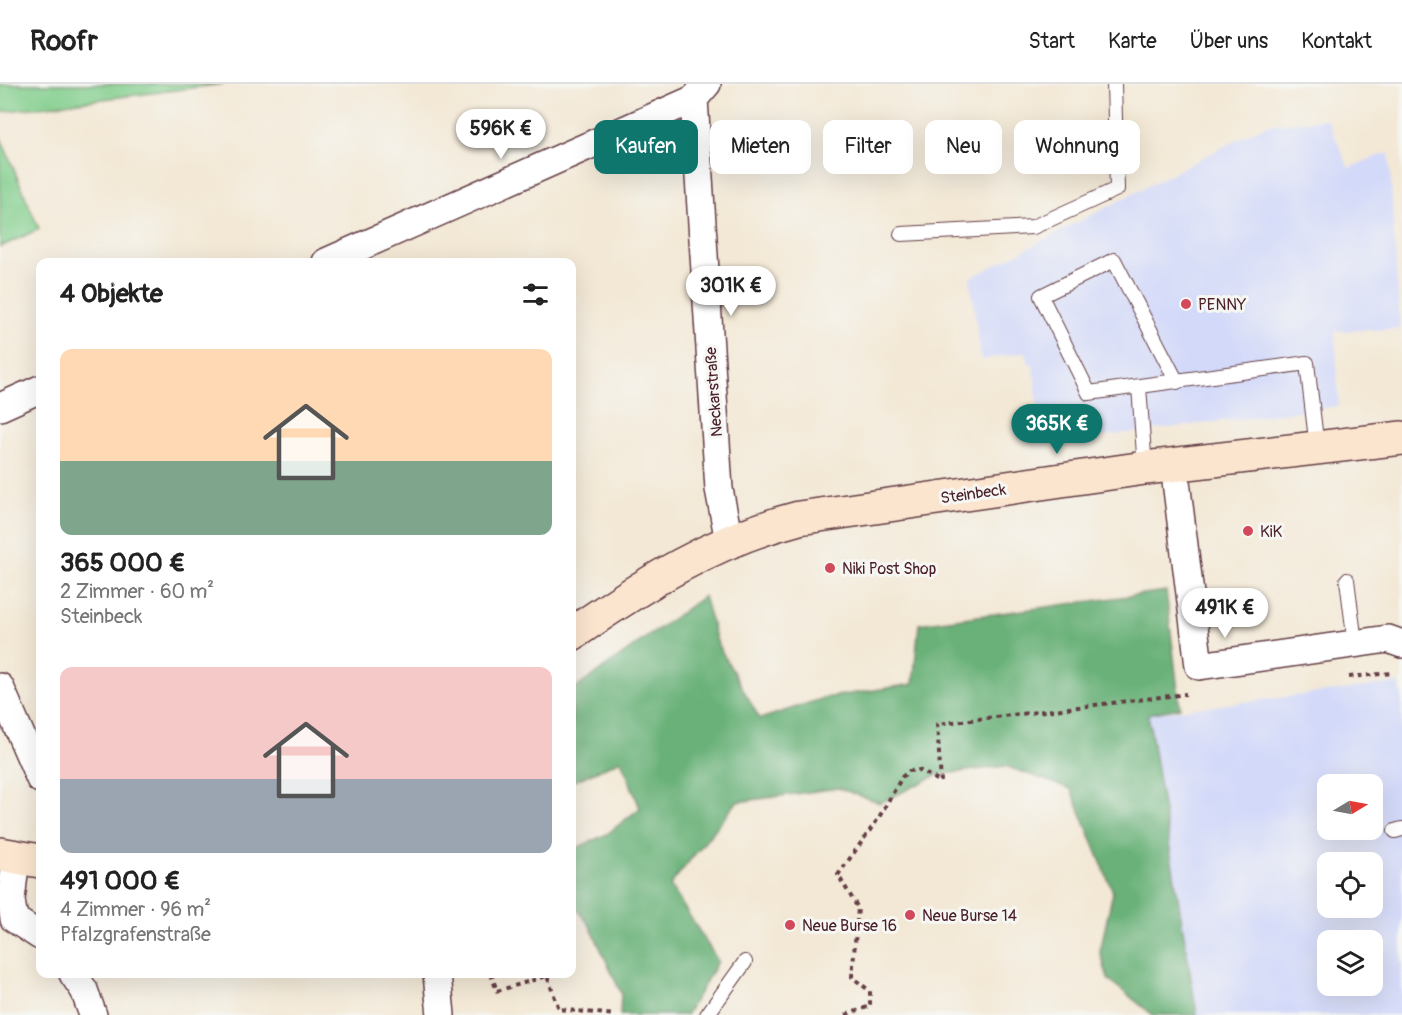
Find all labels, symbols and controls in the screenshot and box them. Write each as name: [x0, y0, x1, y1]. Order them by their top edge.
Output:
text: Roofr: [30, 24, 98, 59]
text: Start: [1029, 28, 1075, 55]
text: Karte: [1108, 28, 1157, 55]
text: Über uns: [1190, 28, 1268, 55]
text: Kontakt: [1301, 28, 1372, 55]
pin: 596K €: [452, 109, 550, 160]
text: 596K €: [470, 116, 532, 141]
chip: Kaufen: [594, 120, 698, 174]
chip: Mieten: [710, 120, 811, 174]
chip: Filter: [823, 120, 913, 174]
chip: Neu: [925, 120, 1002, 174]
chip: Wohnung: [1014, 120, 1140, 174]
pin: 301K €: [682, 266, 780, 317]
text: 301K €: [700, 273, 762, 298]
text: 4 Objekte: [60, 278, 163, 310]
icon: filters: [519, 278, 552, 311]
place label: PENNY: [1198, 295, 1246, 315]
marker: PENNY: [1179, 297, 1193, 311]
street label: Neckarstraße: [701, 346, 727, 438]
icon: home: [252, 388, 360, 496]
pin: 365K €: [1008, 404, 1106, 455]
text: 365K €: [1025, 411, 1089, 436]
street label: Steinbeck: [939, 479, 1008, 508]
place label: KiK: [1260, 522, 1282, 542]
marker: KiK: [1241, 524, 1255, 538]
text: 365 000 €: [60, 547, 185, 579]
place label: Niki Post Shop: [842, 559, 936, 579]
marker: Niki Post Shop: [823, 561, 837, 575]
text: 2 Zimmer · 60 m²: [60, 579, 214, 604]
pin: 491K €: [1176, 588, 1274, 639]
text: 491K €: [1195, 595, 1255, 620]
text: Steinbeck: [60, 604, 142, 629]
icon: home: [252, 706, 360, 814]
north arrow: [1317, 774, 1383, 840]
map controls: [1317, 774, 1383, 996]
button: locate: [1317, 852, 1383, 918]
text: 491 000 €: [60, 865, 180, 897]
text: 4 Zimmer · 96 m²: [60, 897, 211, 922]
place label: Neue Burse 14: [922, 906, 1017, 926]
marker: Neue Burse 14: [903, 908, 917, 922]
place label: Neue Burse 16: [802, 916, 897, 936]
marker: Neue Burse 16: [783, 918, 797, 932]
text: Pfalzgrafenstraße: [60, 922, 211, 947]
button: layers: [1317, 930, 1383, 996]

